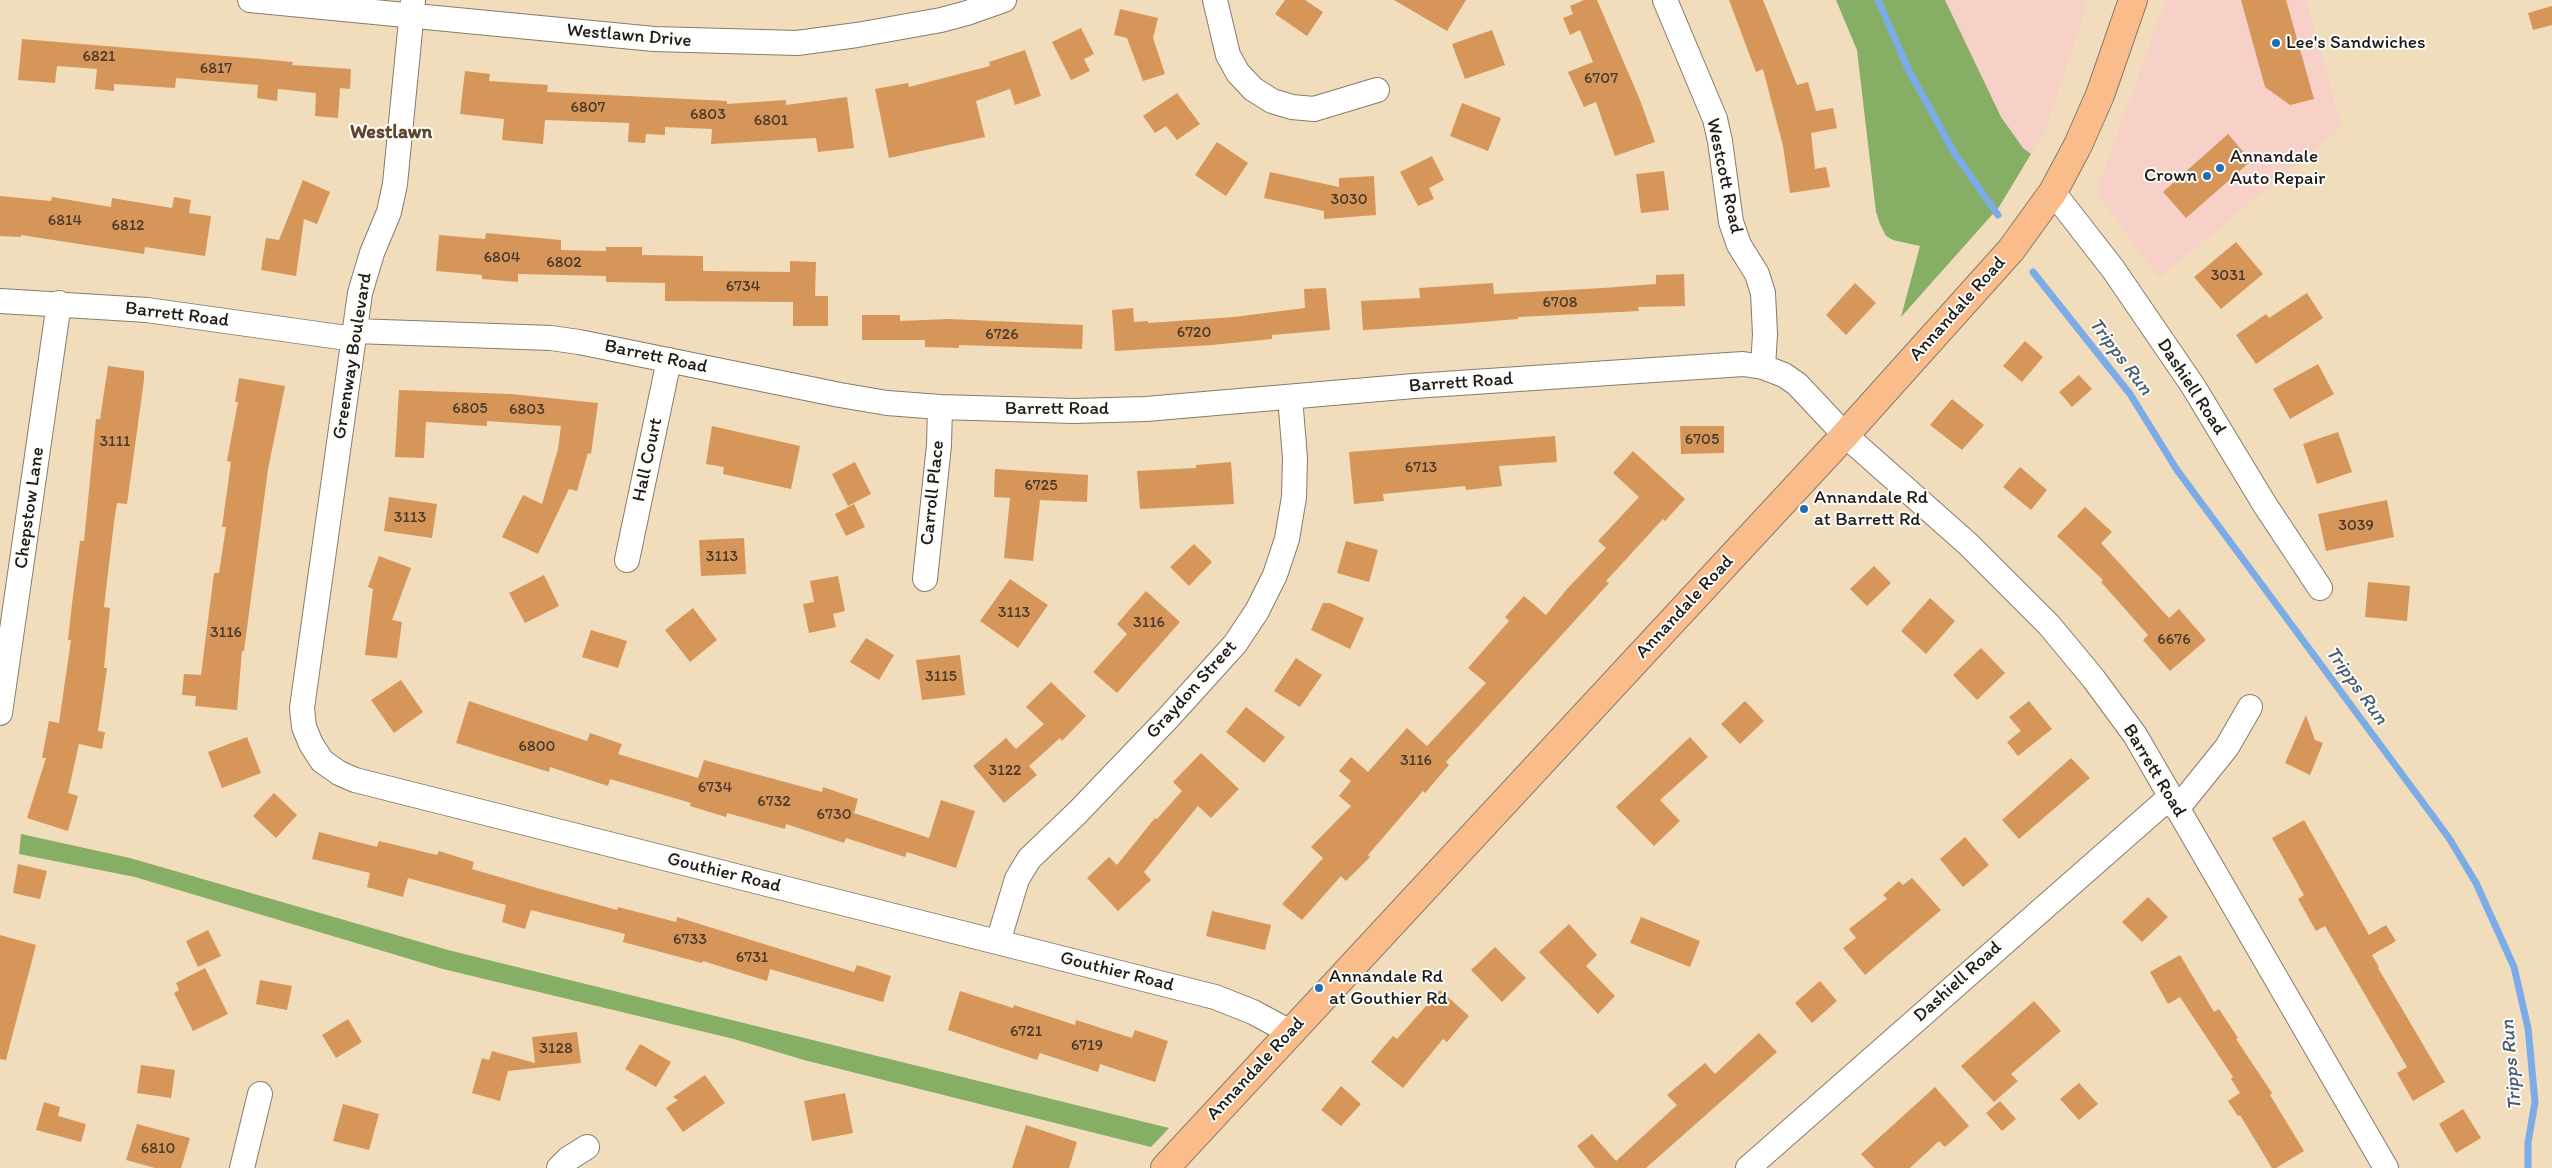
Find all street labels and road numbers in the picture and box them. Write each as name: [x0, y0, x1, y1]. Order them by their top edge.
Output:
street label: Westlawn Drive: [566, 19, 692, 53]
street label: Westcott Road: [1701, 116, 1747, 236]
street label: Annandale Road: [1905, 252, 2011, 366]
street label: Greenway Boulevard: [329, 271, 377, 441]
street label: Barrett Road: [124, 297, 230, 333]
street label: Dashiell Road: [2151, 334, 2231, 440]
street label: Barrett Road: [602, 335, 710, 379]
street label: Barrett Road: [1408, 368, 1514, 398]
street label: Barrett Road: [1005, 398, 1109, 420]
street label: Hall Court: [628, 416, 668, 504]
street label: Carroll Place: [916, 439, 950, 547]
street label: Chepstow Lane: [10, 446, 50, 570]
street label: Annandale Road: [1631, 550, 1739, 664]
street label: Graydon Street: [1142, 636, 1242, 744]
street label: Barrett Road: [2117, 720, 2191, 822]
street label: Gouthier Road: [665, 848, 783, 898]
street label: Dashiell Road: [1909, 937, 2007, 1027]
street label: Gouthier Road: [1058, 947, 1176, 997]
street label: Annandale Road: [1202, 1012, 1310, 1126]

